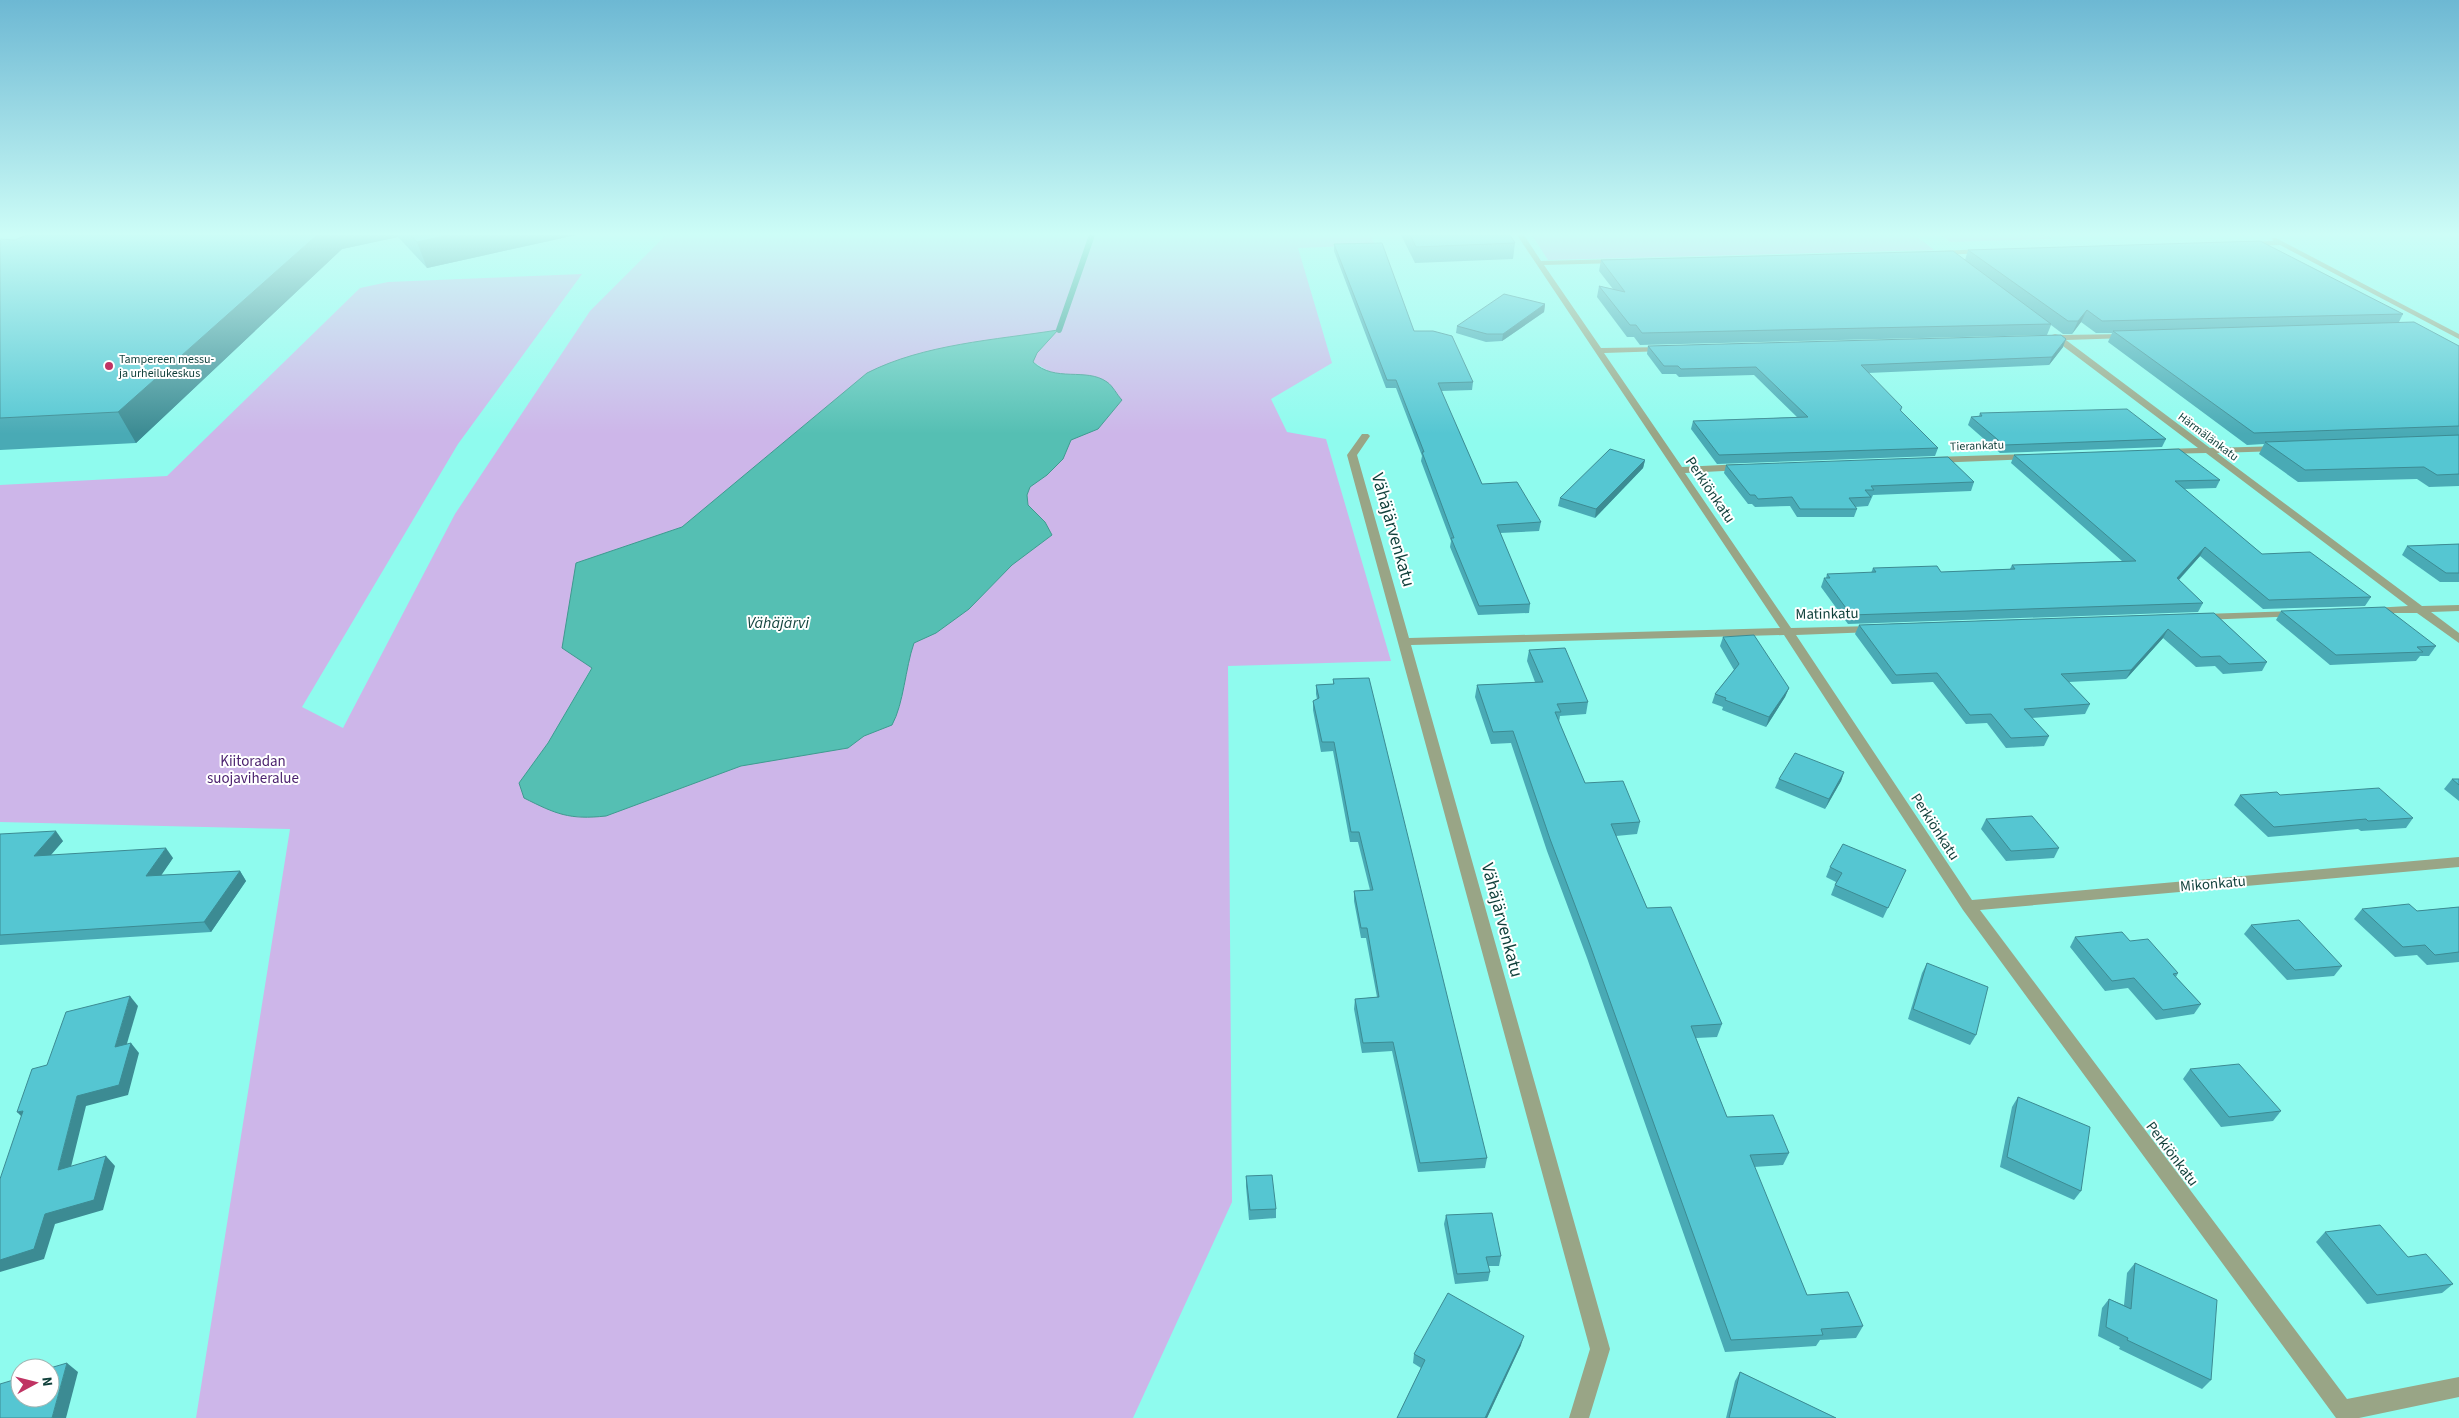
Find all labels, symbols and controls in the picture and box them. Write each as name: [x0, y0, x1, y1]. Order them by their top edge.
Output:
place label: Tampereen messu- ja urheilukeskus: [118, 351, 215, 382]
marker: Tampereen messu- ja urheilukeskus: [103, 360, 115, 372]
street label: Härmälänkatu: [2174, 409, 2242, 465]
street label: Tierankatu: [1950, 437, 2004, 455]
street label: Perkiönkatu: [1680, 453, 1740, 527]
street label: Vähäjärvenkatu: [1365, 470, 1421, 590]
street label: Matinkatu: [1795, 603, 1859, 625]
water label: Vähäjärvi: [747, 612, 809, 634]
park label: Kiitoradan suojaviheralue: [207, 751, 299, 789]
street label: Perkiönkatu: [1905, 789, 1965, 865]
street label: Vähäjärvenkatu: [1475, 860, 1529, 980]
street label: Mikonkatu: [2179, 871, 2247, 897]
street label: Perkiönkatu: [2141, 1117, 2203, 1191]
north arrow: [10, 1358, 60, 1408]
text: N: [36, 1376, 57, 1387]

